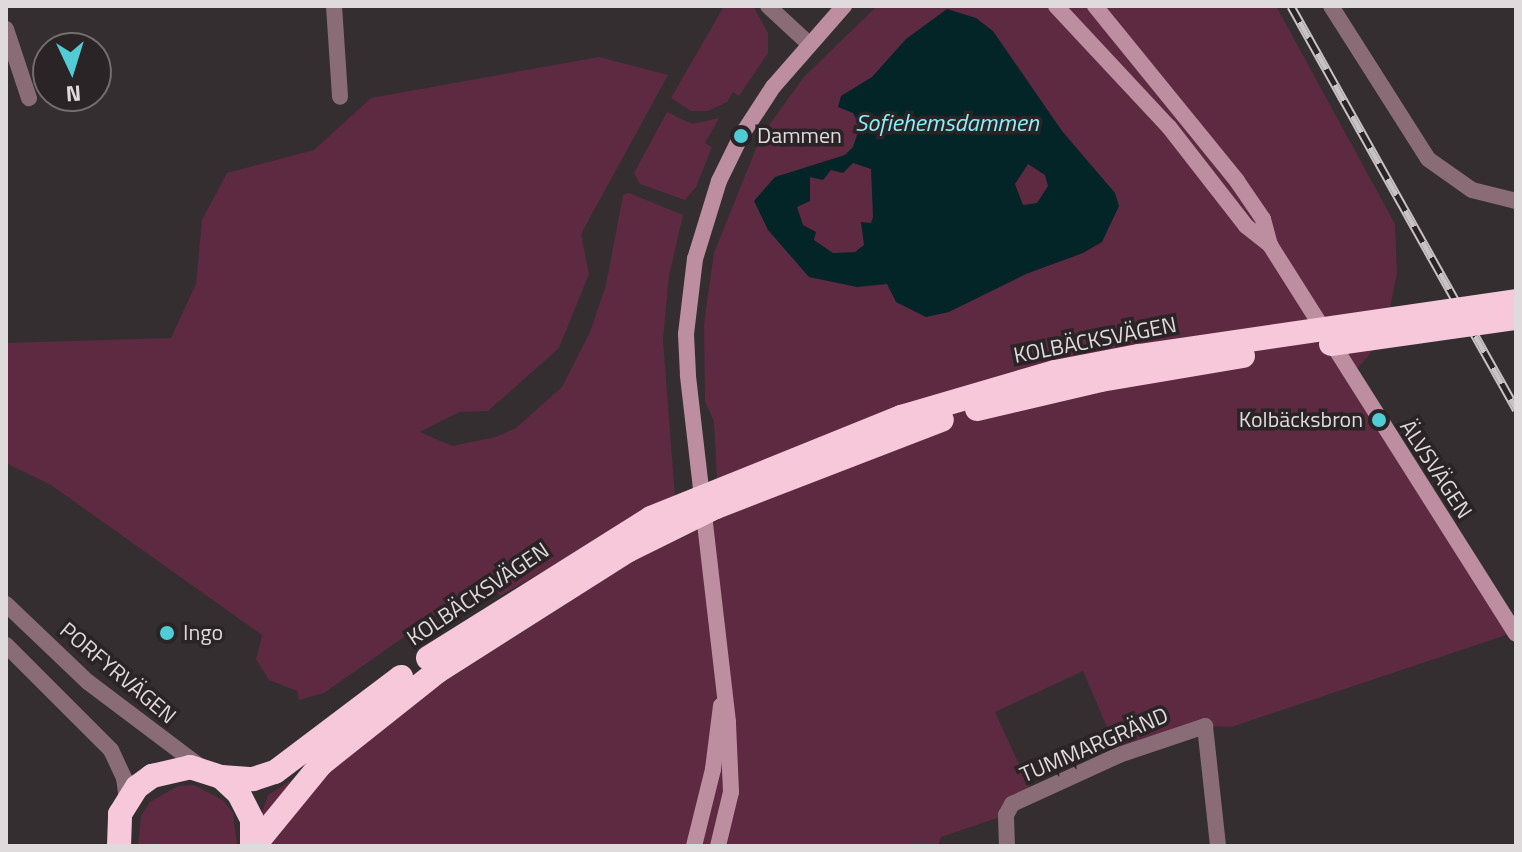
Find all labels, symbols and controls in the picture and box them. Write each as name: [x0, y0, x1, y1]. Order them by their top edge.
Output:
north arrow: [32, 32, 112, 112]
text: N: [65, 76, 82, 111]
water label: Sofiehemsdammen: [855, 109, 1039, 137]
place label: Dammen: [757, 123, 842, 149]
marker: Dammen: [732, 127, 750, 145]
street label: KOLBÄCKSVÄGEN: [1011, 311, 1179, 369]
place label: Kolbäcksbron: [1239, 407, 1363, 433]
marker: Kolbäcksbron: [1370, 411, 1388, 429]
street label: ÄLVSVÄGEN: [1394, 415, 1478, 523]
street label: KOLBÄCKSVÄGEN: [402, 537, 554, 651]
street label: PORFYRVÄGEN: [55, 617, 181, 729]
place label: Ingo: [183, 620, 223, 646]
marker: Ingo: [158, 624, 176, 642]
street label: TUMMARGRÄND: [1016, 702, 1172, 788]

